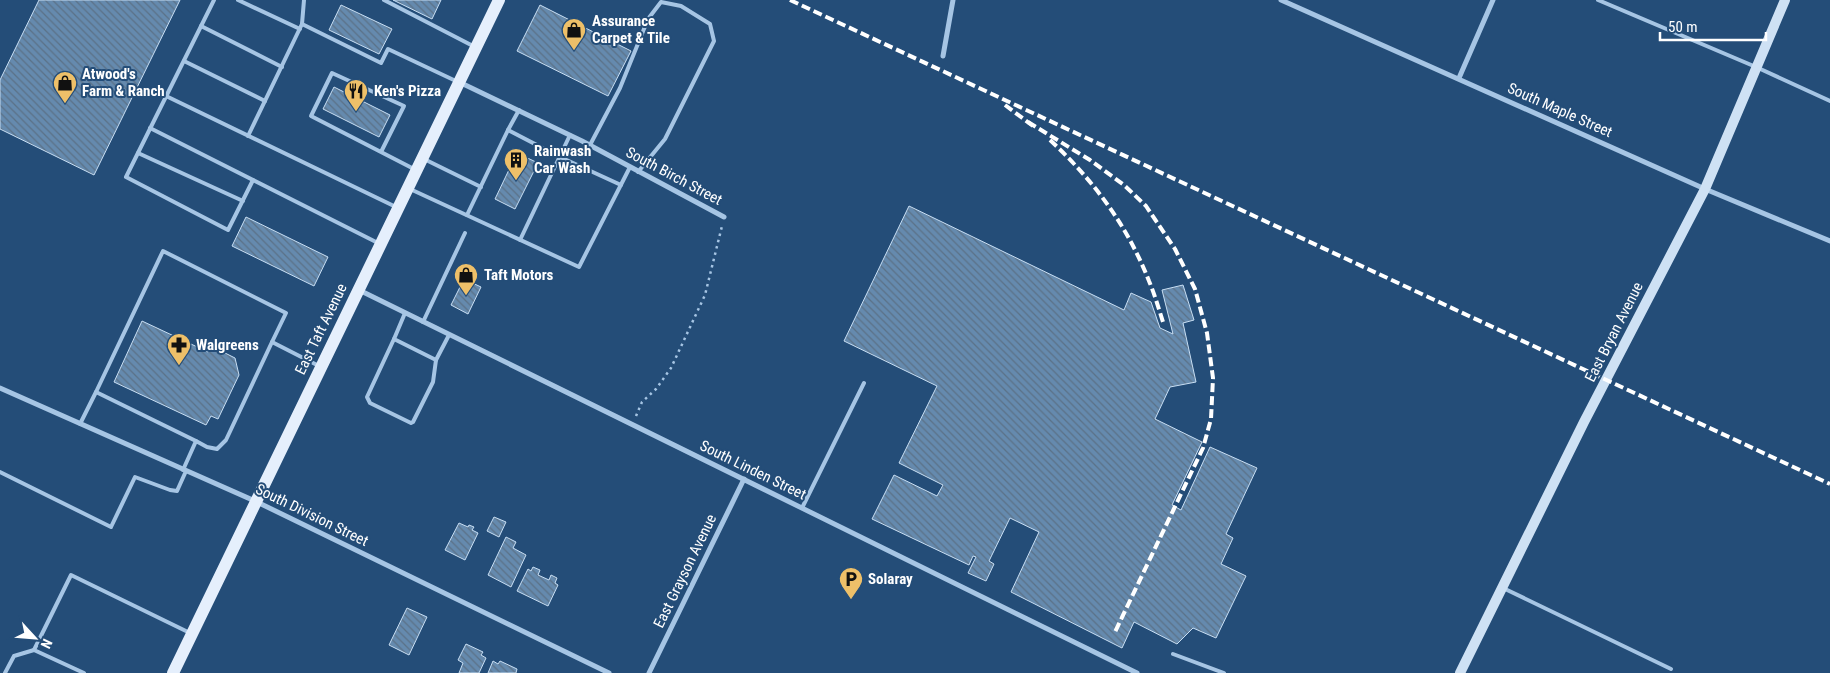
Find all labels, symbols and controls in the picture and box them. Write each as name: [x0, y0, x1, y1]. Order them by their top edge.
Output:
scale bar: [1660, 10, 1766, 42]
place label: Assurance Carpet & Tile: [592, 12, 670, 47]
shop icon: Assurance Carpet & Tile: [561, 17, 587, 51]
text: 50 m: [1668, 18, 1698, 36]
place label: Atwood's Farm & Ranch: [82, 65, 165, 100]
shop icon: Atwood's Farm & Ranch: [52, 70, 78, 104]
restaurant icon: Ken's Pizza: [343, 78, 369, 112]
street label: South Maple Street: [1505, 79, 1615, 141]
place label: Ken's Pizza: [374, 82, 441, 100]
place label: Rainwash Car Wash: [534, 142, 591, 177]
street label: South Birch Street: [623, 143, 725, 209]
building icon: Rainwash Car Wash: [503, 147, 529, 181]
shop icon: Taft Motors: [453, 262, 479, 296]
place label: Taft Motors: [484, 266, 554, 284]
street label: East Bryan Avenue: [1581, 279, 1647, 385]
street label: East Taft Avenue: [291, 281, 351, 377]
pharmacy icon: Walgreens: [166, 332, 192, 366]
place label: Walgreens: [196, 336, 259, 354]
street label: South Linden Street: [697, 437, 809, 503]
street label: South Division Street: [253, 480, 371, 550]
street label: East Grayson Avenue: [650, 511, 720, 631]
parking icon: Solaray: [838, 566, 864, 600]
place label: Solaray: [868, 570, 913, 588]
north arrow: [10, 613, 60, 663]
text: N: [38, 636, 56, 651]

